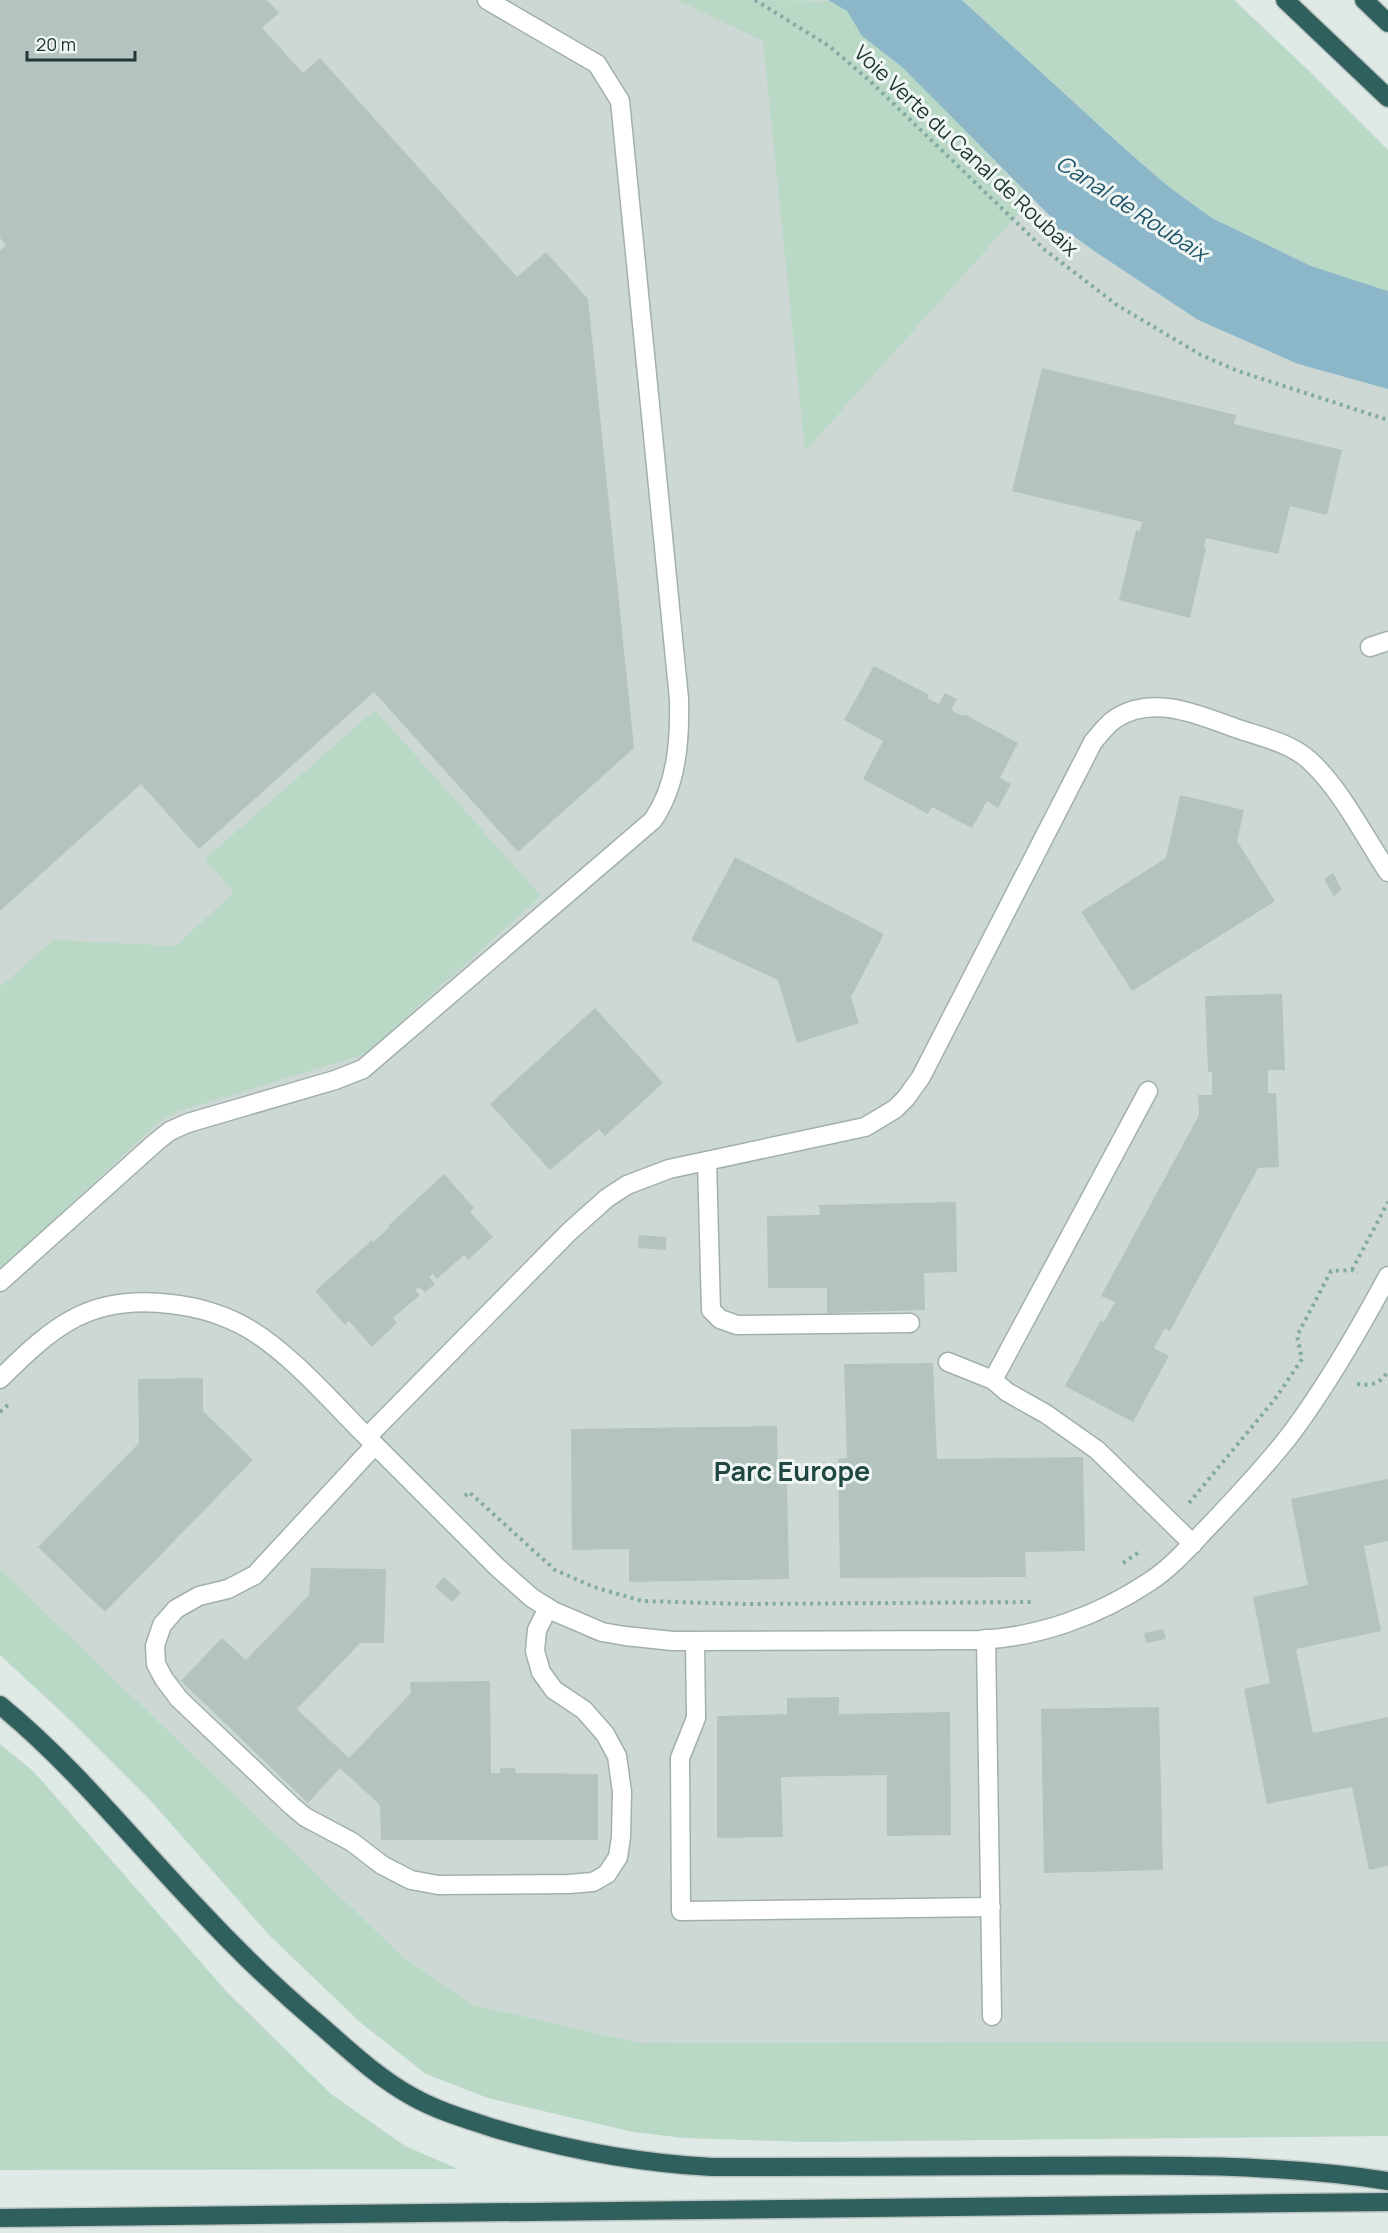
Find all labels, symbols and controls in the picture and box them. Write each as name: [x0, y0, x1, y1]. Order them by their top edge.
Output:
scale bar: [27, 24, 135, 62]
text: 20 m: [36, 32, 76, 56]
street label: Voie Verte du Canal de Roubaix: [848, 39, 1085, 262]
water label: Canal de Roubaix: [1050, 148, 1216, 270]
district label: Parc Europe: [714, 1452, 870, 1489]

